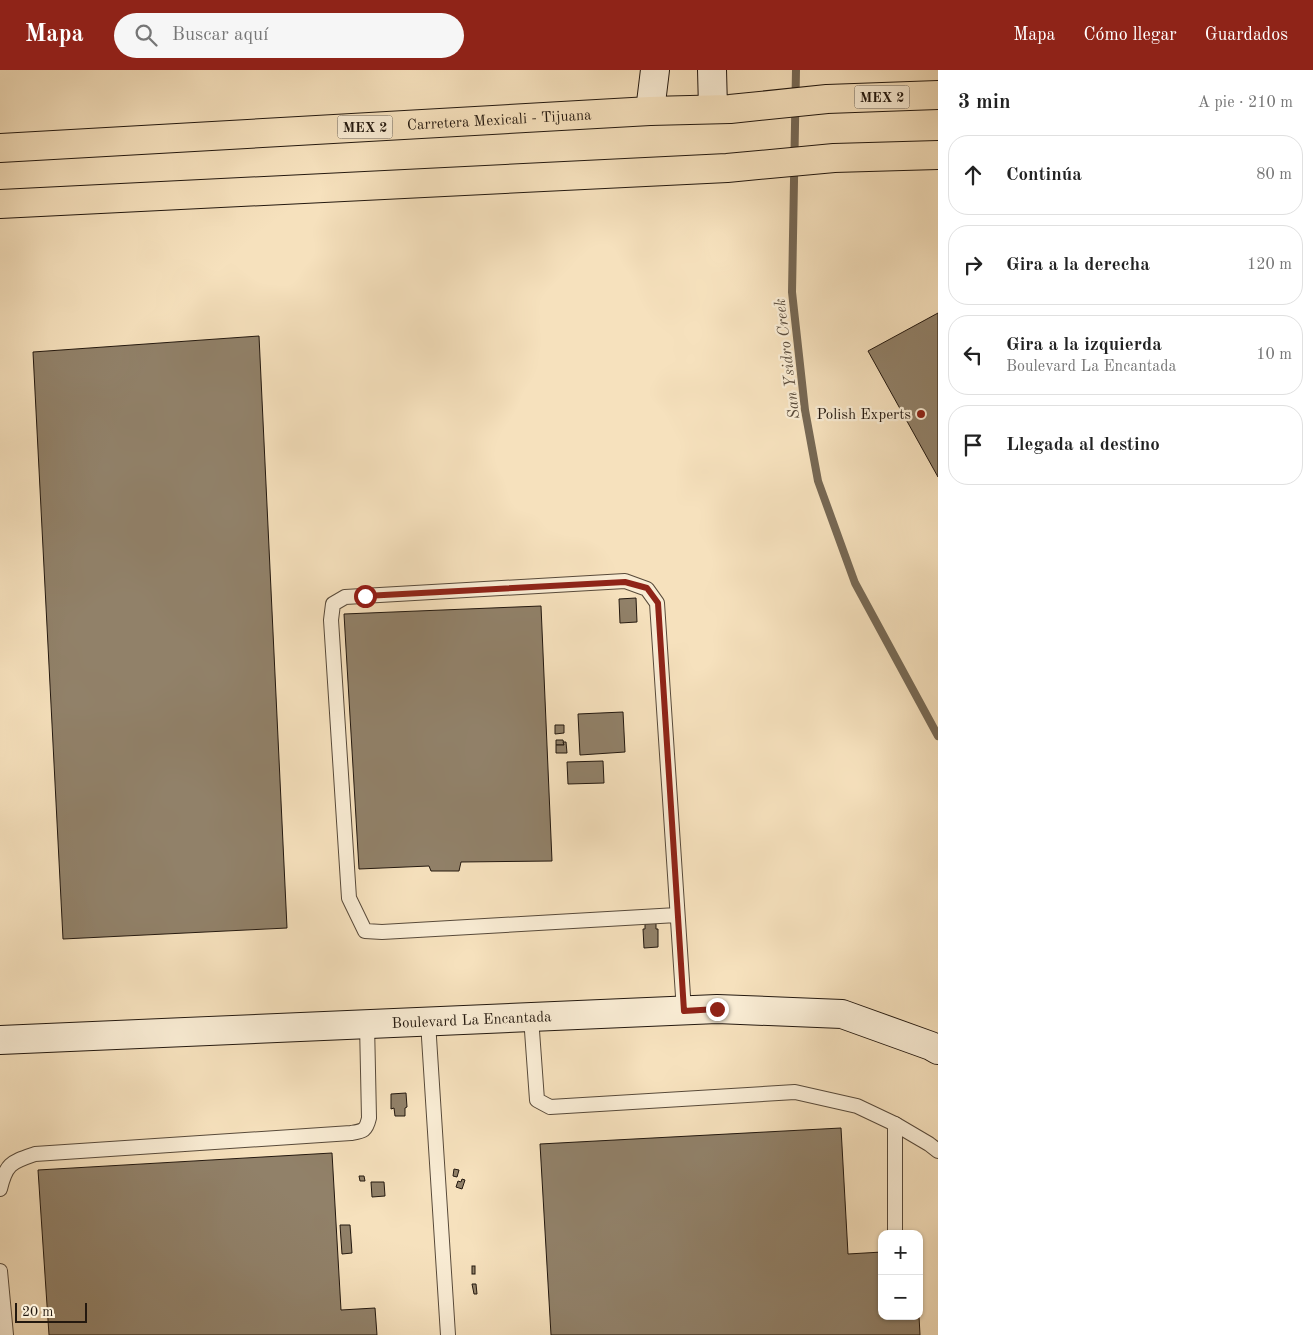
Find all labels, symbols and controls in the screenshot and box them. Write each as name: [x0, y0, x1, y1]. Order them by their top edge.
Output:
search box: [114, 13, 464, 58]
icon: search: [132, 21, 160, 49]
text: Mapa: [25, 23, 84, 47]
text: Buscar aquí: [172, 26, 268, 45]
text: Mapa: [1013, 26, 1055, 44]
text: Cómo llegar: [1083, 26, 1177, 44]
text: Guardados: [1205, 26, 1288, 44]
road number: MEX 2: [854, 86, 910, 108]
text: 3 min: [958, 92, 1011, 113]
text: A pie · 210 m: [1198, 95, 1293, 111]
street label: Carretera Mexicali - Tijuana: [407, 108, 592, 134]
road number: MEX 2: [338, 116, 392, 138]
icon: ahead: [959, 161, 987, 189]
text: Continúa: [1006, 166, 1082, 185]
text: 80 m: [1256, 167, 1292, 183]
icon: right: [959, 251, 987, 279]
text: Gira a la derecha: [1006, 256, 1150, 275]
text: 120 m: [1247, 257, 1292, 273]
water label: San Ysidro Creek: [773, 297, 803, 420]
text: Gira a la izquierda: [1006, 336, 1162, 355]
icon: left: [959, 341, 987, 369]
text: 10 m: [1256, 347, 1292, 363]
text: Boulevard La Encantada: [1006, 359, 1177, 375]
place label: Polish Experts: [816, 408, 911, 423]
marker: Polish Experts: [915, 408, 927, 420]
icon: arrive: [959, 431, 987, 459]
text: Llegada al destino: [1006, 436, 1160, 455]
route start: [354, 585, 377, 608]
route end: [706, 998, 729, 1021]
street label: Boulevard La Encantada: [391, 1010, 552, 1032]
map controls: [878, 1230, 923, 1320]
button: +: [878, 1230, 923, 1275]
button: −: [878, 1275, 923, 1320]
scale bar: [15, 1300, 88, 1323]
text: 20 m: [22, 1305, 53, 1319]

